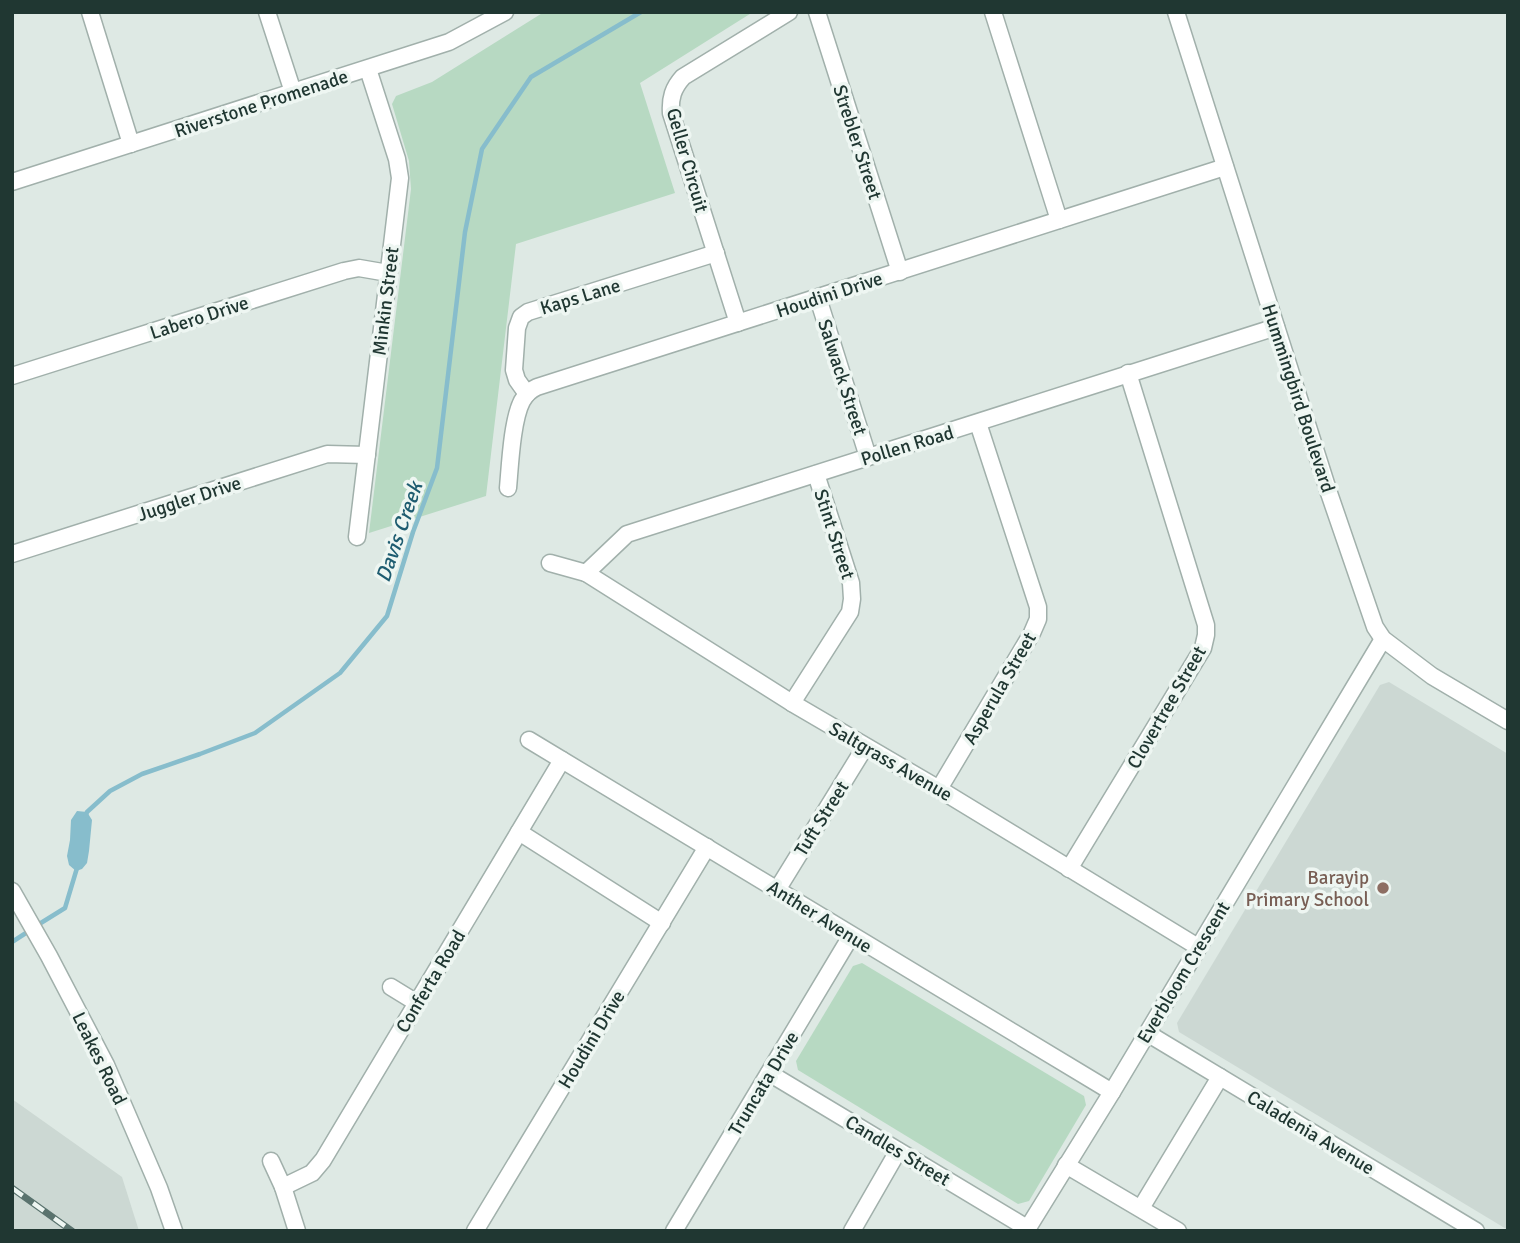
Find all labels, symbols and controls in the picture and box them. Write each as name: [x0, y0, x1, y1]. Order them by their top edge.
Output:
street label: Riverstone Promenade: [171, 65, 351, 143]
street label: Strebler Street: [827, 82, 887, 203]
street label: Geller Circuit: [661, 105, 713, 216]
street label: Minkin Street: [367, 245, 405, 357]
street label: Houdini Drive: [773, 266, 886, 323]
street label: Kaps Lane: [537, 273, 623, 321]
street label: Labero Drive: [147, 291, 252, 345]
street label: Hummingbird Boulevard: [1256, 301, 1340, 496]
street label: Salwack Street: [812, 316, 872, 439]
street label: Pollen Road: [858, 421, 957, 471]
street label: Juggler Drive: [134, 471, 244, 527]
water label: Davis Creek: [370, 476, 429, 585]
street label: Stint Street: [808, 486, 860, 583]
street label: Asperula Street: [958, 628, 1042, 749]
street label: Clovertree Street: [1122, 642, 1212, 773]
street label: Saltgrass Avenue: [824, 717, 957, 807]
street label: Tuft Street: [789, 776, 855, 861]
place label: Barayip Primary School: [1246, 866, 1369, 912]
street label: Anther Avenue: [763, 875, 876, 959]
marker: Barayip Primary School: [1375, 880, 1391, 896]
street label: Everbloom Crescent: [1132, 897, 1236, 1048]
street label: Conferta Road: [391, 926, 471, 1037]
street label: Houdini Drive: [553, 986, 631, 1093]
street label: Leakes Road: [66, 1008, 132, 1109]
street label: Truncata Drive: [723, 1027, 804, 1140]
street label: Caladenia Avenue: [1242, 1085, 1379, 1180]
street label: Candles Street: [841, 1110, 955, 1192]

